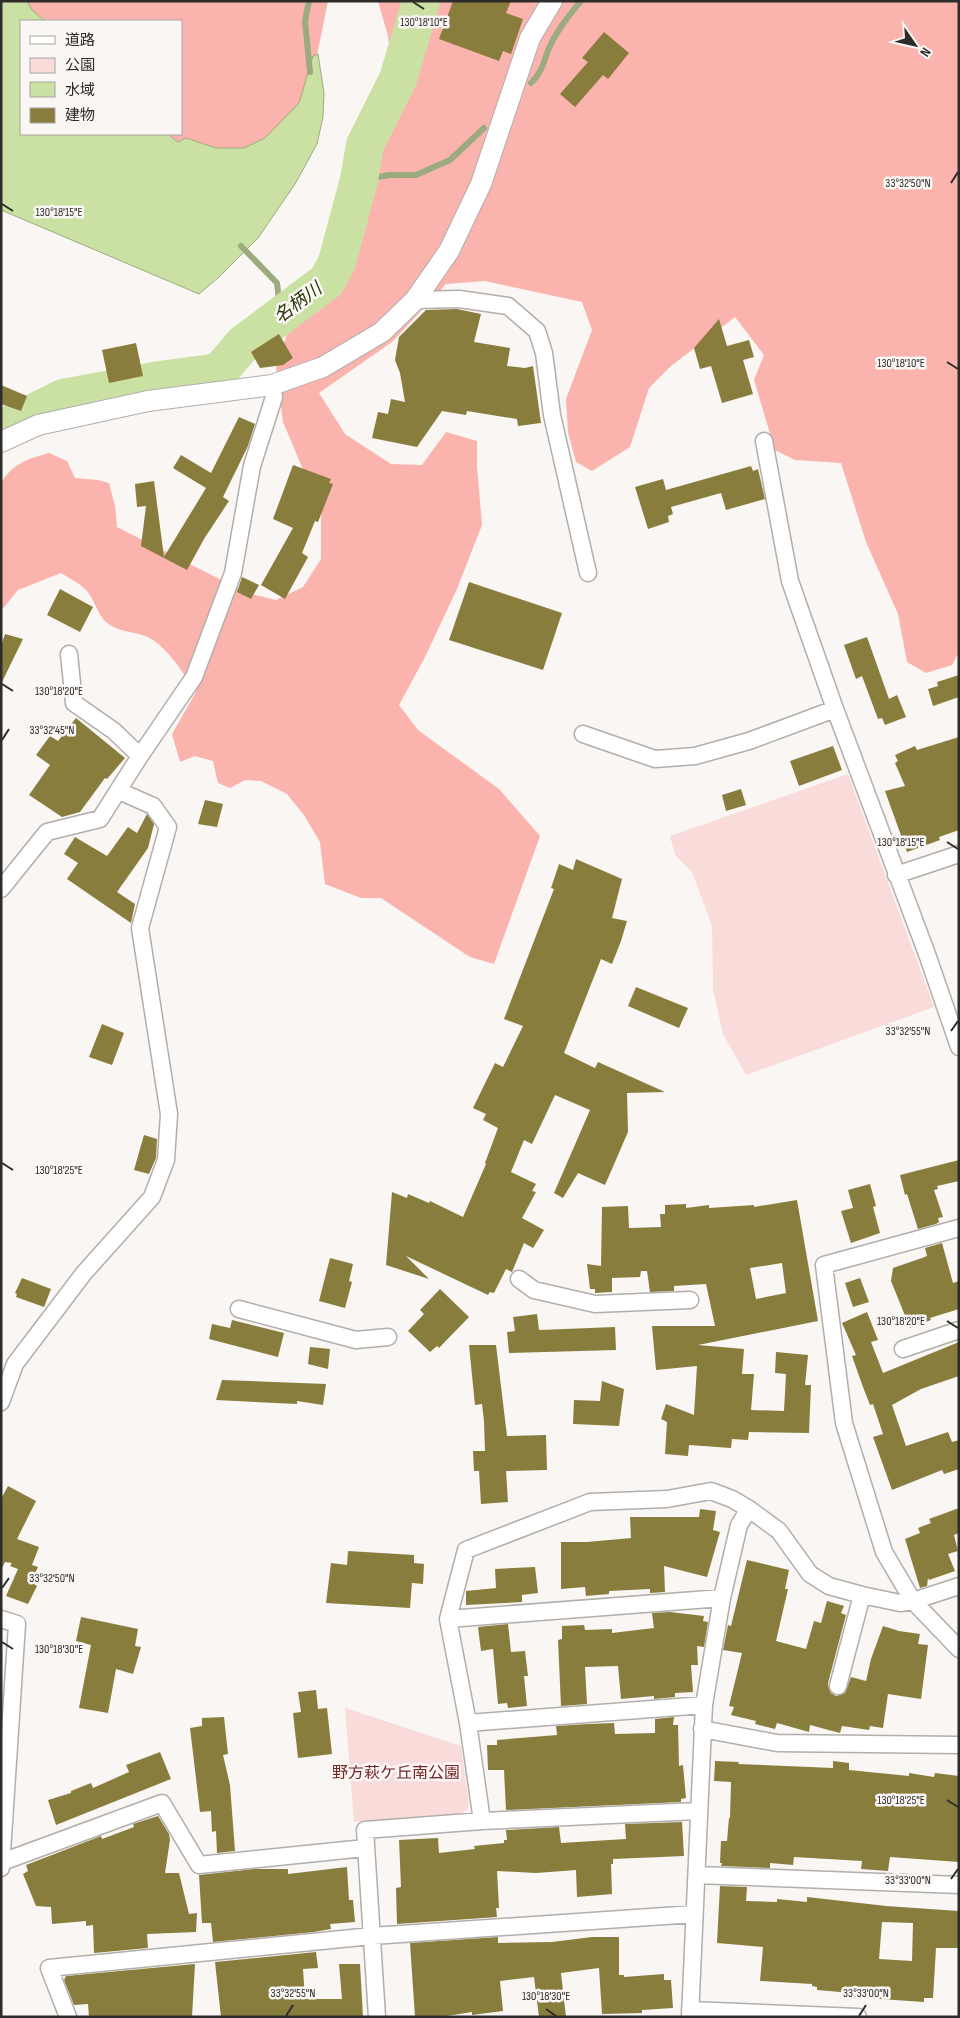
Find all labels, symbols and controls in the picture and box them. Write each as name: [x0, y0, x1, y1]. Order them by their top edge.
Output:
text: 130°18'10"E: [400, 15, 448, 30]
legend: [20, 20, 182, 135]
north arrow: [890, 20, 940, 70]
text: 道路: [65, 31, 95, 50]
text: N: [916, 44, 935, 60]
text: 公園: [65, 56, 95, 75]
text: 水域: [65, 81, 95, 100]
text: 建物: [65, 106, 95, 125]
text: 33°32'50"N: [885, 176, 931, 191]
text: 130°18'15"E: [36, 205, 82, 220]
water label: 名柄川: [270, 277, 327, 328]
text: 130°18'10"E: [877, 356, 925, 371]
text: 130°18'20"E: [35, 684, 83, 699]
text: 33°32'45"N: [29, 723, 75, 738]
text: 130°18'15"E: [878, 835, 924, 850]
text: 33°32'55"N: [886, 1024, 930, 1039]
text: 130°18'25"E: [35, 1163, 83, 1178]
text: 130°18'20"E: [877, 1314, 925, 1329]
text: 33°32'50"N: [29, 1571, 75, 1586]
text: 130°18'30"E: [35, 1642, 83, 1657]
park label: 野方萩ケ丘南公園: [332, 1764, 460, 1783]
text: 130°18'25"E: [877, 1793, 925, 1808]
text: 33°33'00"N: [885, 1873, 931, 1888]
text: 33°32'55"N: [271, 1986, 315, 2001]
text: 33°33'00"N: [843, 1986, 889, 2001]
text: 130°18'30"E: [522, 1989, 570, 2004]

